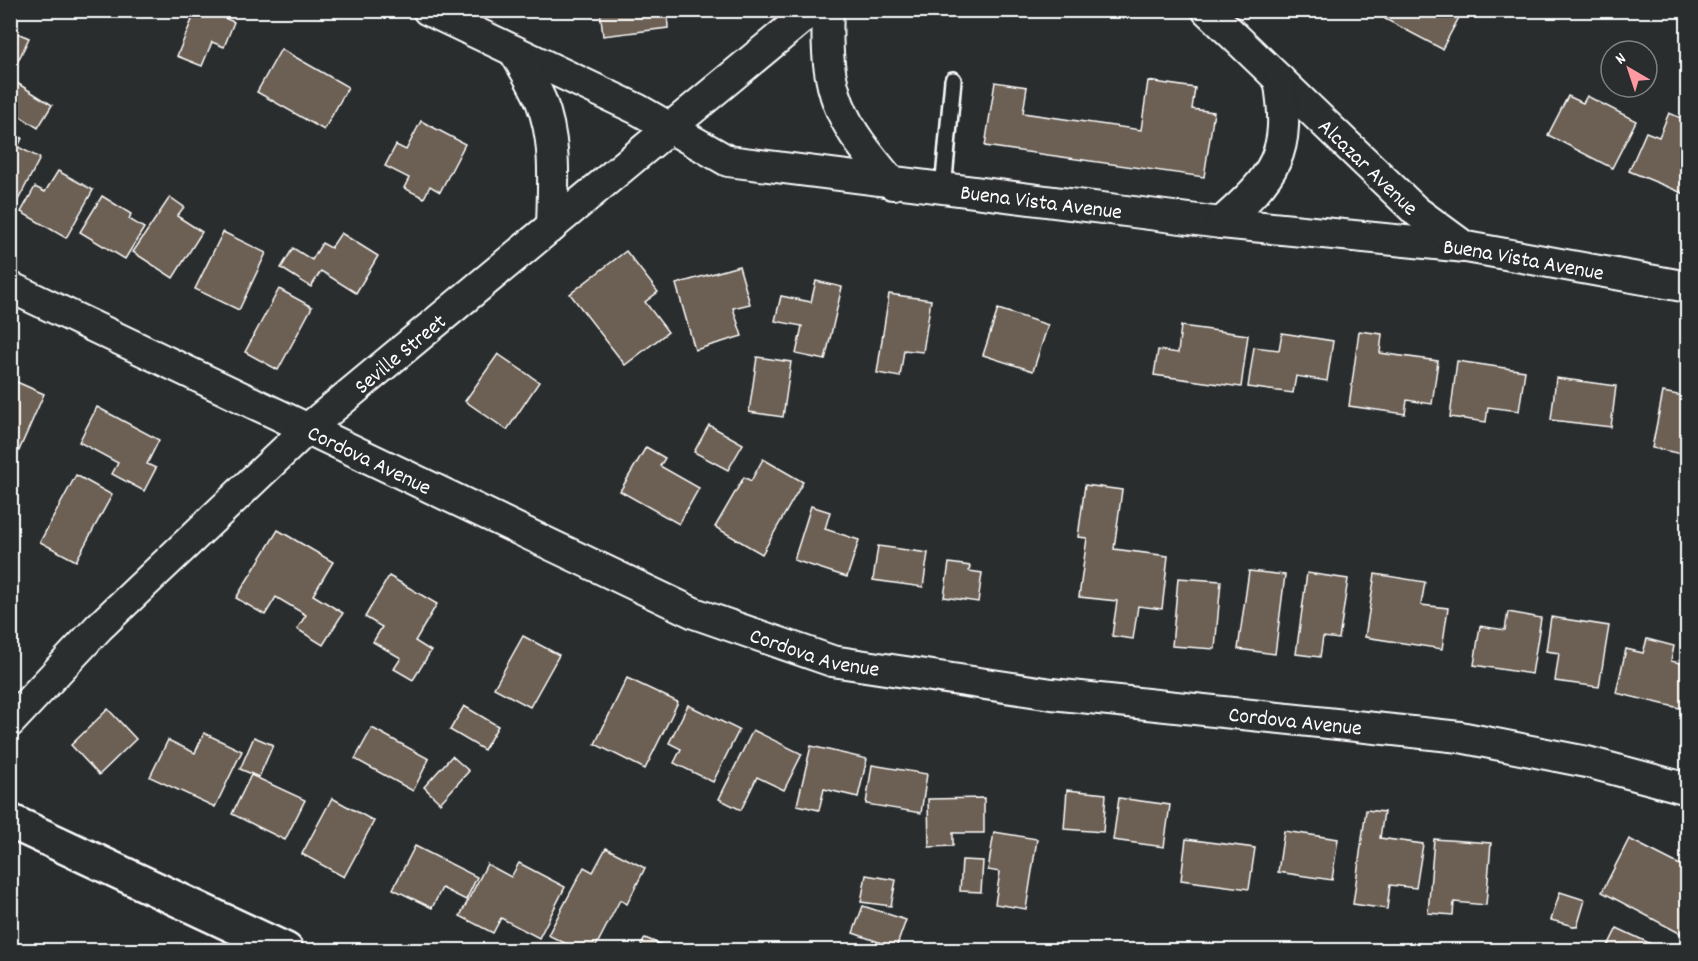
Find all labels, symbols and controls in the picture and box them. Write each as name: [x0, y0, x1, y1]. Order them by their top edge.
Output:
north arrow: [1599, 39, 1659, 99]
text: N: [1611, 48, 1632, 71]
street label: Alcazar Avenue: [1310, 113, 1424, 224]
street label: Buena Vista Avenue: [958, 178, 1124, 229]
street label: Buena Vista Avenue: [1442, 233, 1606, 291]
street label: Seville Street: [349, 308, 454, 403]
street label: Cordova Avenue: [302, 419, 436, 505]
street label: Cordova Avenue: [745, 622, 881, 687]
street label: Cordova Avenue: [1227, 701, 1363, 746]

